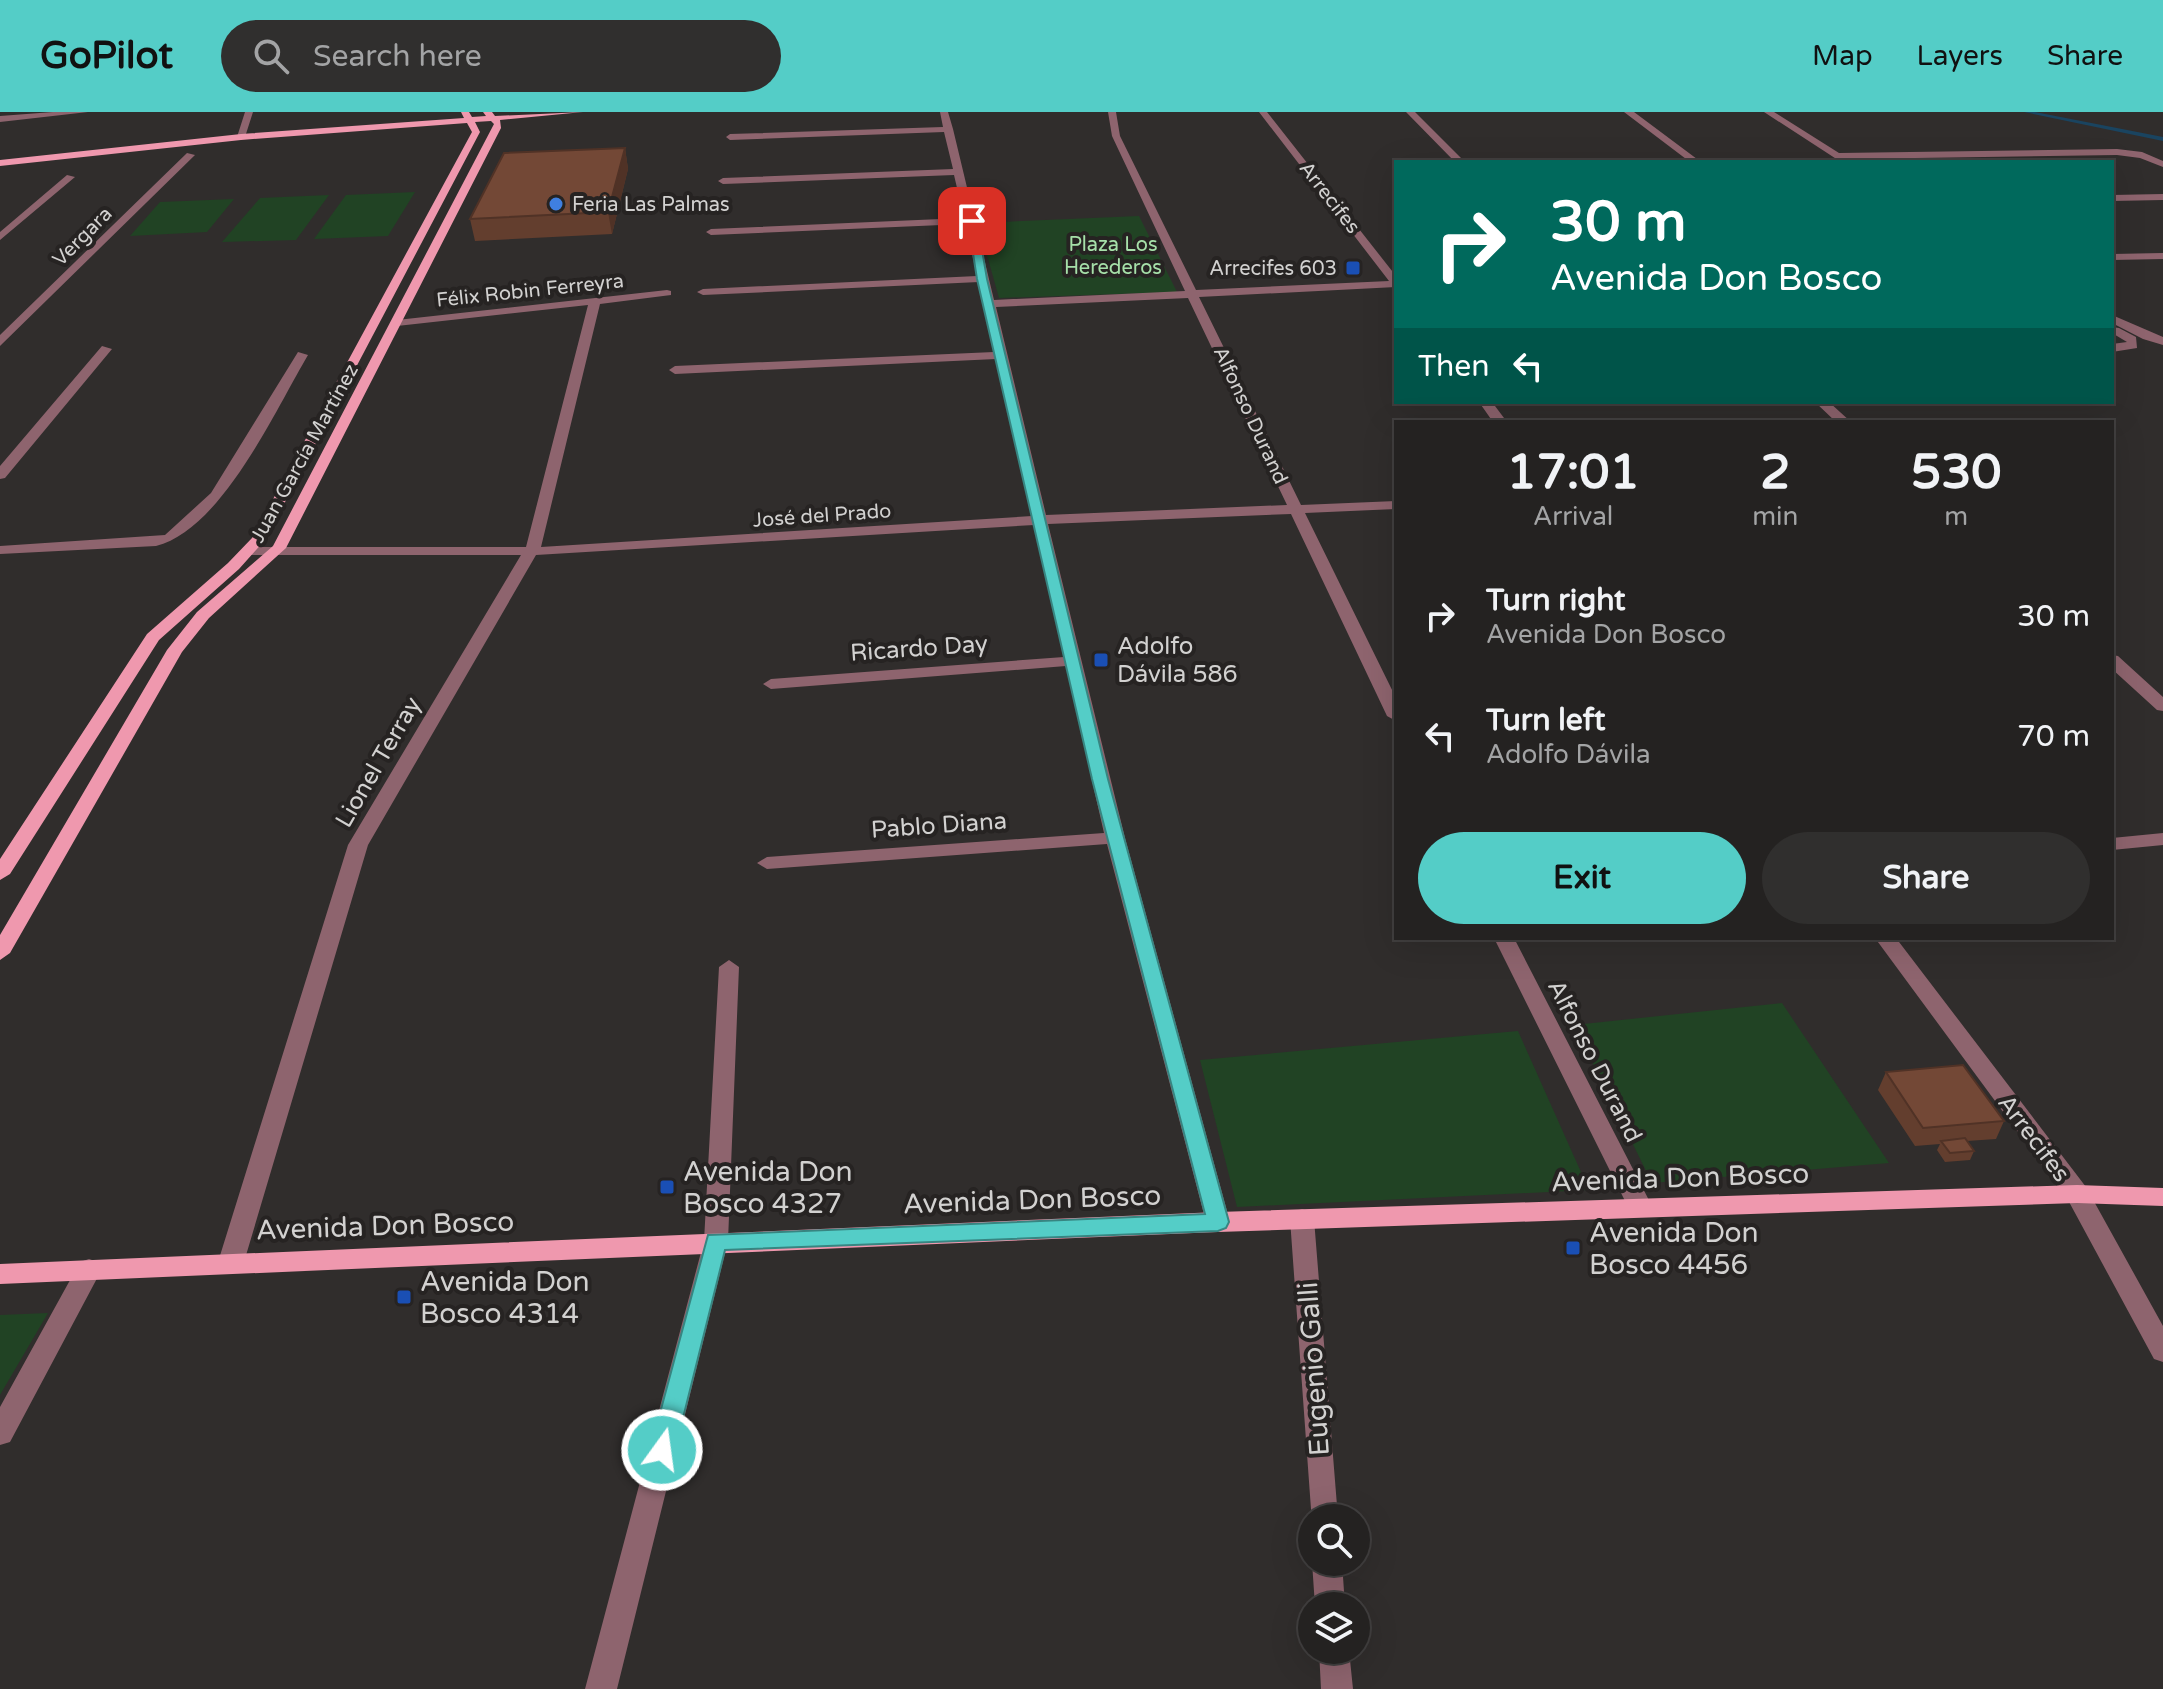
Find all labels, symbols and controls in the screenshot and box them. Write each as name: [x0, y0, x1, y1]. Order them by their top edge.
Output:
search box: [221, 20, 781, 92]
text: GoPilot: [40, 33, 173, 79]
icon: search: [249, 34, 293, 78]
text: Search here: [313, 38, 482, 75]
text: Map: [1812, 39, 1873, 73]
text: Layers: [1917, 39, 2003, 73]
text: Share: [2047, 39, 2123, 73]
street label: Arrecifes: [1294, 157, 1365, 238]
pin: [938, 187, 1006, 255]
text: 30 m: [1550, 189, 1686, 256]
icon: right: [1418, 192, 1522, 296]
place label: Feria Las Palmas: [572, 193, 730, 217]
marker: Feria Las Palmas: [547, 195, 565, 213]
icon: arrive: [950, 199, 994, 243]
street label: Vergara: [48, 202, 117, 271]
park label: Plaza Los Herederos: [1064, 233, 1162, 280]
place label: Arrecifes 603: [1209, 257, 1337, 281]
text: Avenida Don Bosco: [1550, 257, 1882, 300]
marker: Arrecifes 603: [1344, 259, 1362, 277]
street label: Félix Robin Ferreyra: [435, 269, 625, 313]
street label: Alfonso Durand: [1208, 343, 1292, 488]
icon: left: [1506, 344, 1550, 388]
text: Then: [1418, 348, 1490, 385]
street label: Juan García Martínez: [246, 360, 364, 547]
text: 17:01: [1507, 444, 1640, 502]
text: 2: [1760, 444, 1790, 502]
text: 530: [1911, 444, 2001, 502]
street label: José del Prado: [752, 499, 892, 533]
text: Arrival: [1533, 501, 1613, 532]
text: min: [1752, 501, 1798, 532]
text: m: [1944, 501, 1968, 532]
text: Turn right: [1486, 582, 1626, 619]
icon: right: [1418, 594, 1462, 638]
text: 30 m: [2017, 598, 2090, 635]
text: Avenida Don Bosco: [1486, 619, 1726, 650]
street label: Ricardo Day: [849, 629, 989, 668]
place label: Adolfo Dávila 586: [1117, 632, 1238, 689]
marker: Adolfo Dávila 586: [1092, 651, 1110, 669]
street label: Lionel Terray: [329, 692, 428, 833]
text: Turn left: [1486, 702, 1605, 739]
icon: left: [1418, 714, 1462, 758]
text: 70 m: [2017, 718, 2090, 755]
text: Adolfo Dávila: [1486, 739, 1651, 770]
street label: Pablo Diana: [870, 806, 1008, 845]
button: Exit: [1418, 832, 1746, 924]
button: Share: [1762, 832, 2090, 924]
street label: Alfonso Durand: [1541, 975, 1648, 1147]
street label: Arrecifes: [1991, 1089, 2076, 1188]
place label: Avenida Don Bosco 4327: [683, 1155, 853, 1221]
street label: Avenida Don Bosco: [1550, 1156, 1810, 1199]
marker: Avenida Don Bosco 4327: [658, 1178, 676, 1196]
street label: Avenida Don Bosco: [902, 1178, 1162, 1221]
street label: Avenida Don Bosco: [255, 1204, 515, 1247]
place label: Avenida Don Bosco 4456: [1589, 1216, 1759, 1282]
marker: Avenida Don Bosco 4456: [1564, 1239, 1582, 1257]
place label: Avenida Don Bosco 4314: [420, 1265, 590, 1331]
street label: Eugenio Galli: [1291, 1281, 1337, 1457]
marker: Avenida Don Bosco 4314: [395, 1288, 413, 1306]
position arrow: [620, 1408, 704, 1492]
map controls: [1298, 1504, 1370, 1664]
button: search: [1298, 1504, 1370, 1576]
button: layers: [1298, 1592, 1370, 1664]

